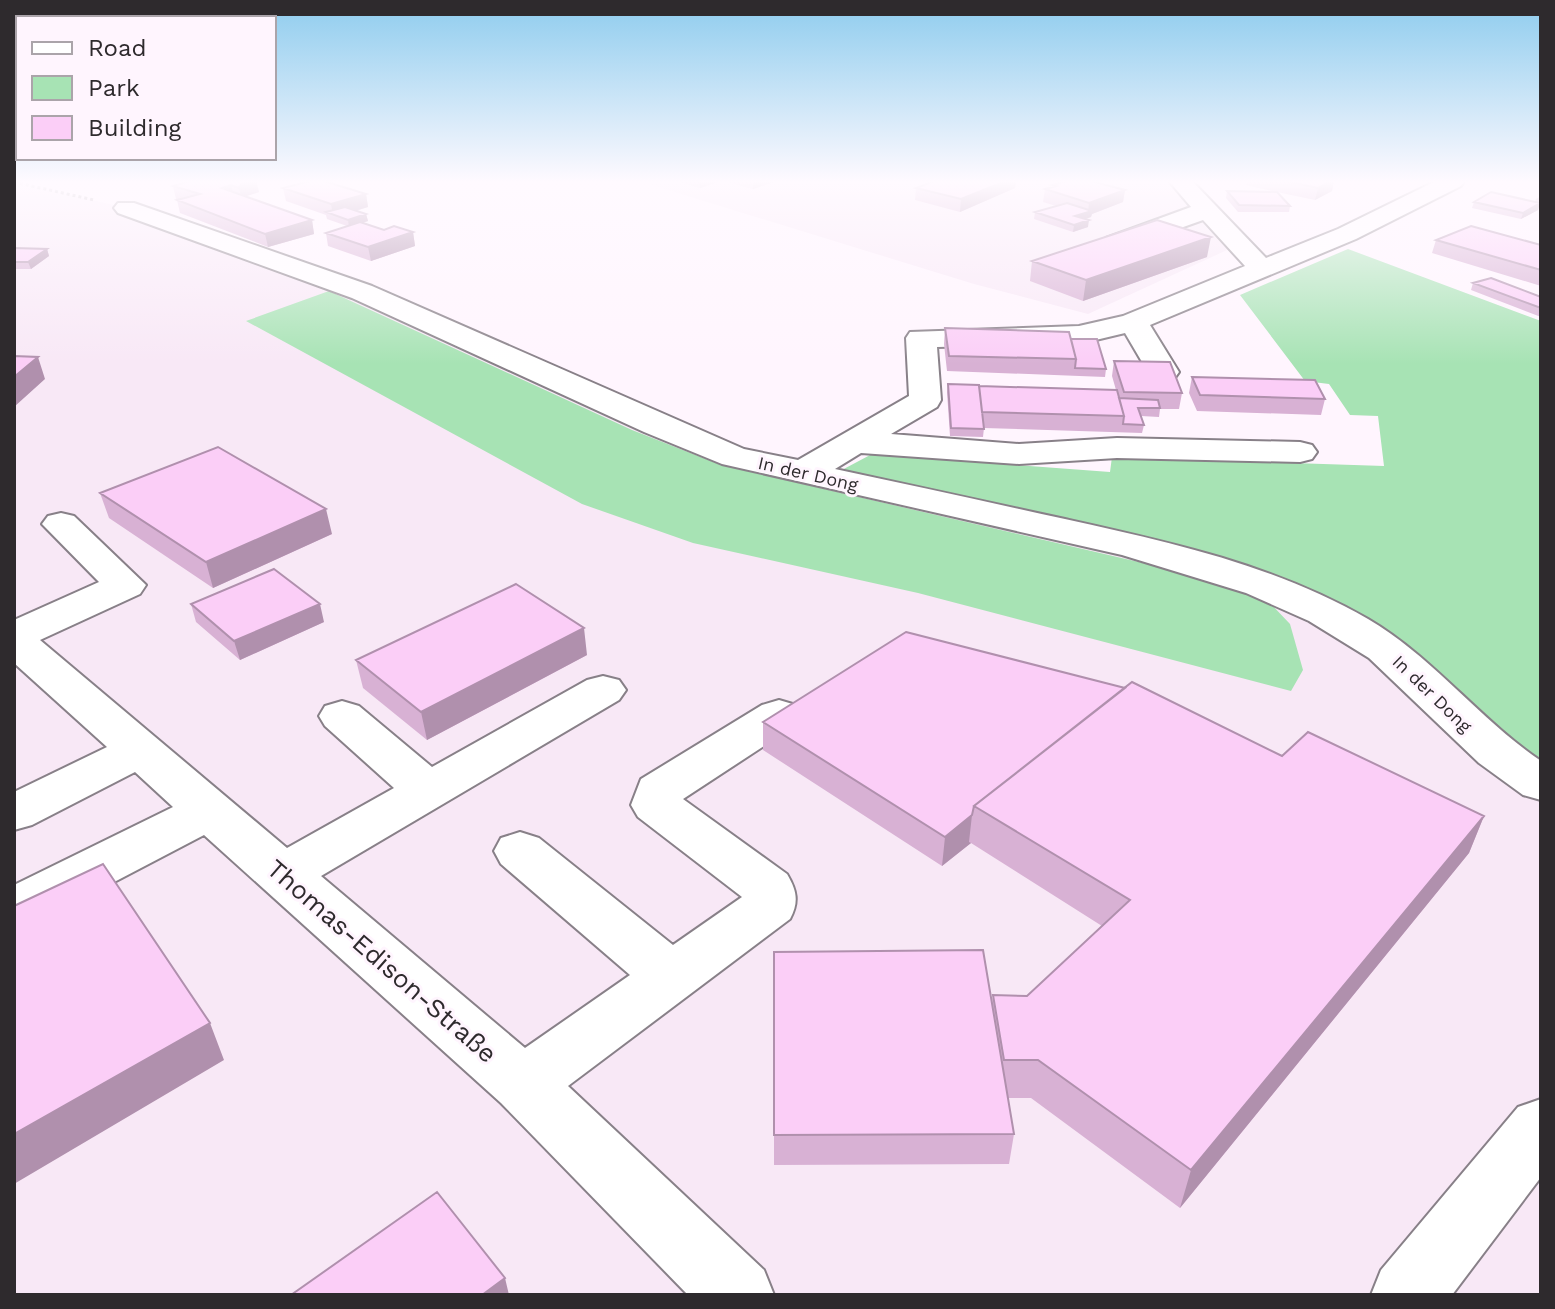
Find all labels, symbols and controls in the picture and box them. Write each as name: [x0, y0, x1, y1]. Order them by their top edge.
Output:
legend: [16, 16, 276, 160]
text: Road: [88, 34, 147, 62]
text: Park: [88, 74, 140, 102]
text: Building: [88, 114, 181, 142]
street label: In der Dong: [756, 452, 860, 495]
street label: In der Dong: [1388, 651, 1477, 737]
street label: Thomas-Edison-Straße: [261, 853, 503, 1069]

